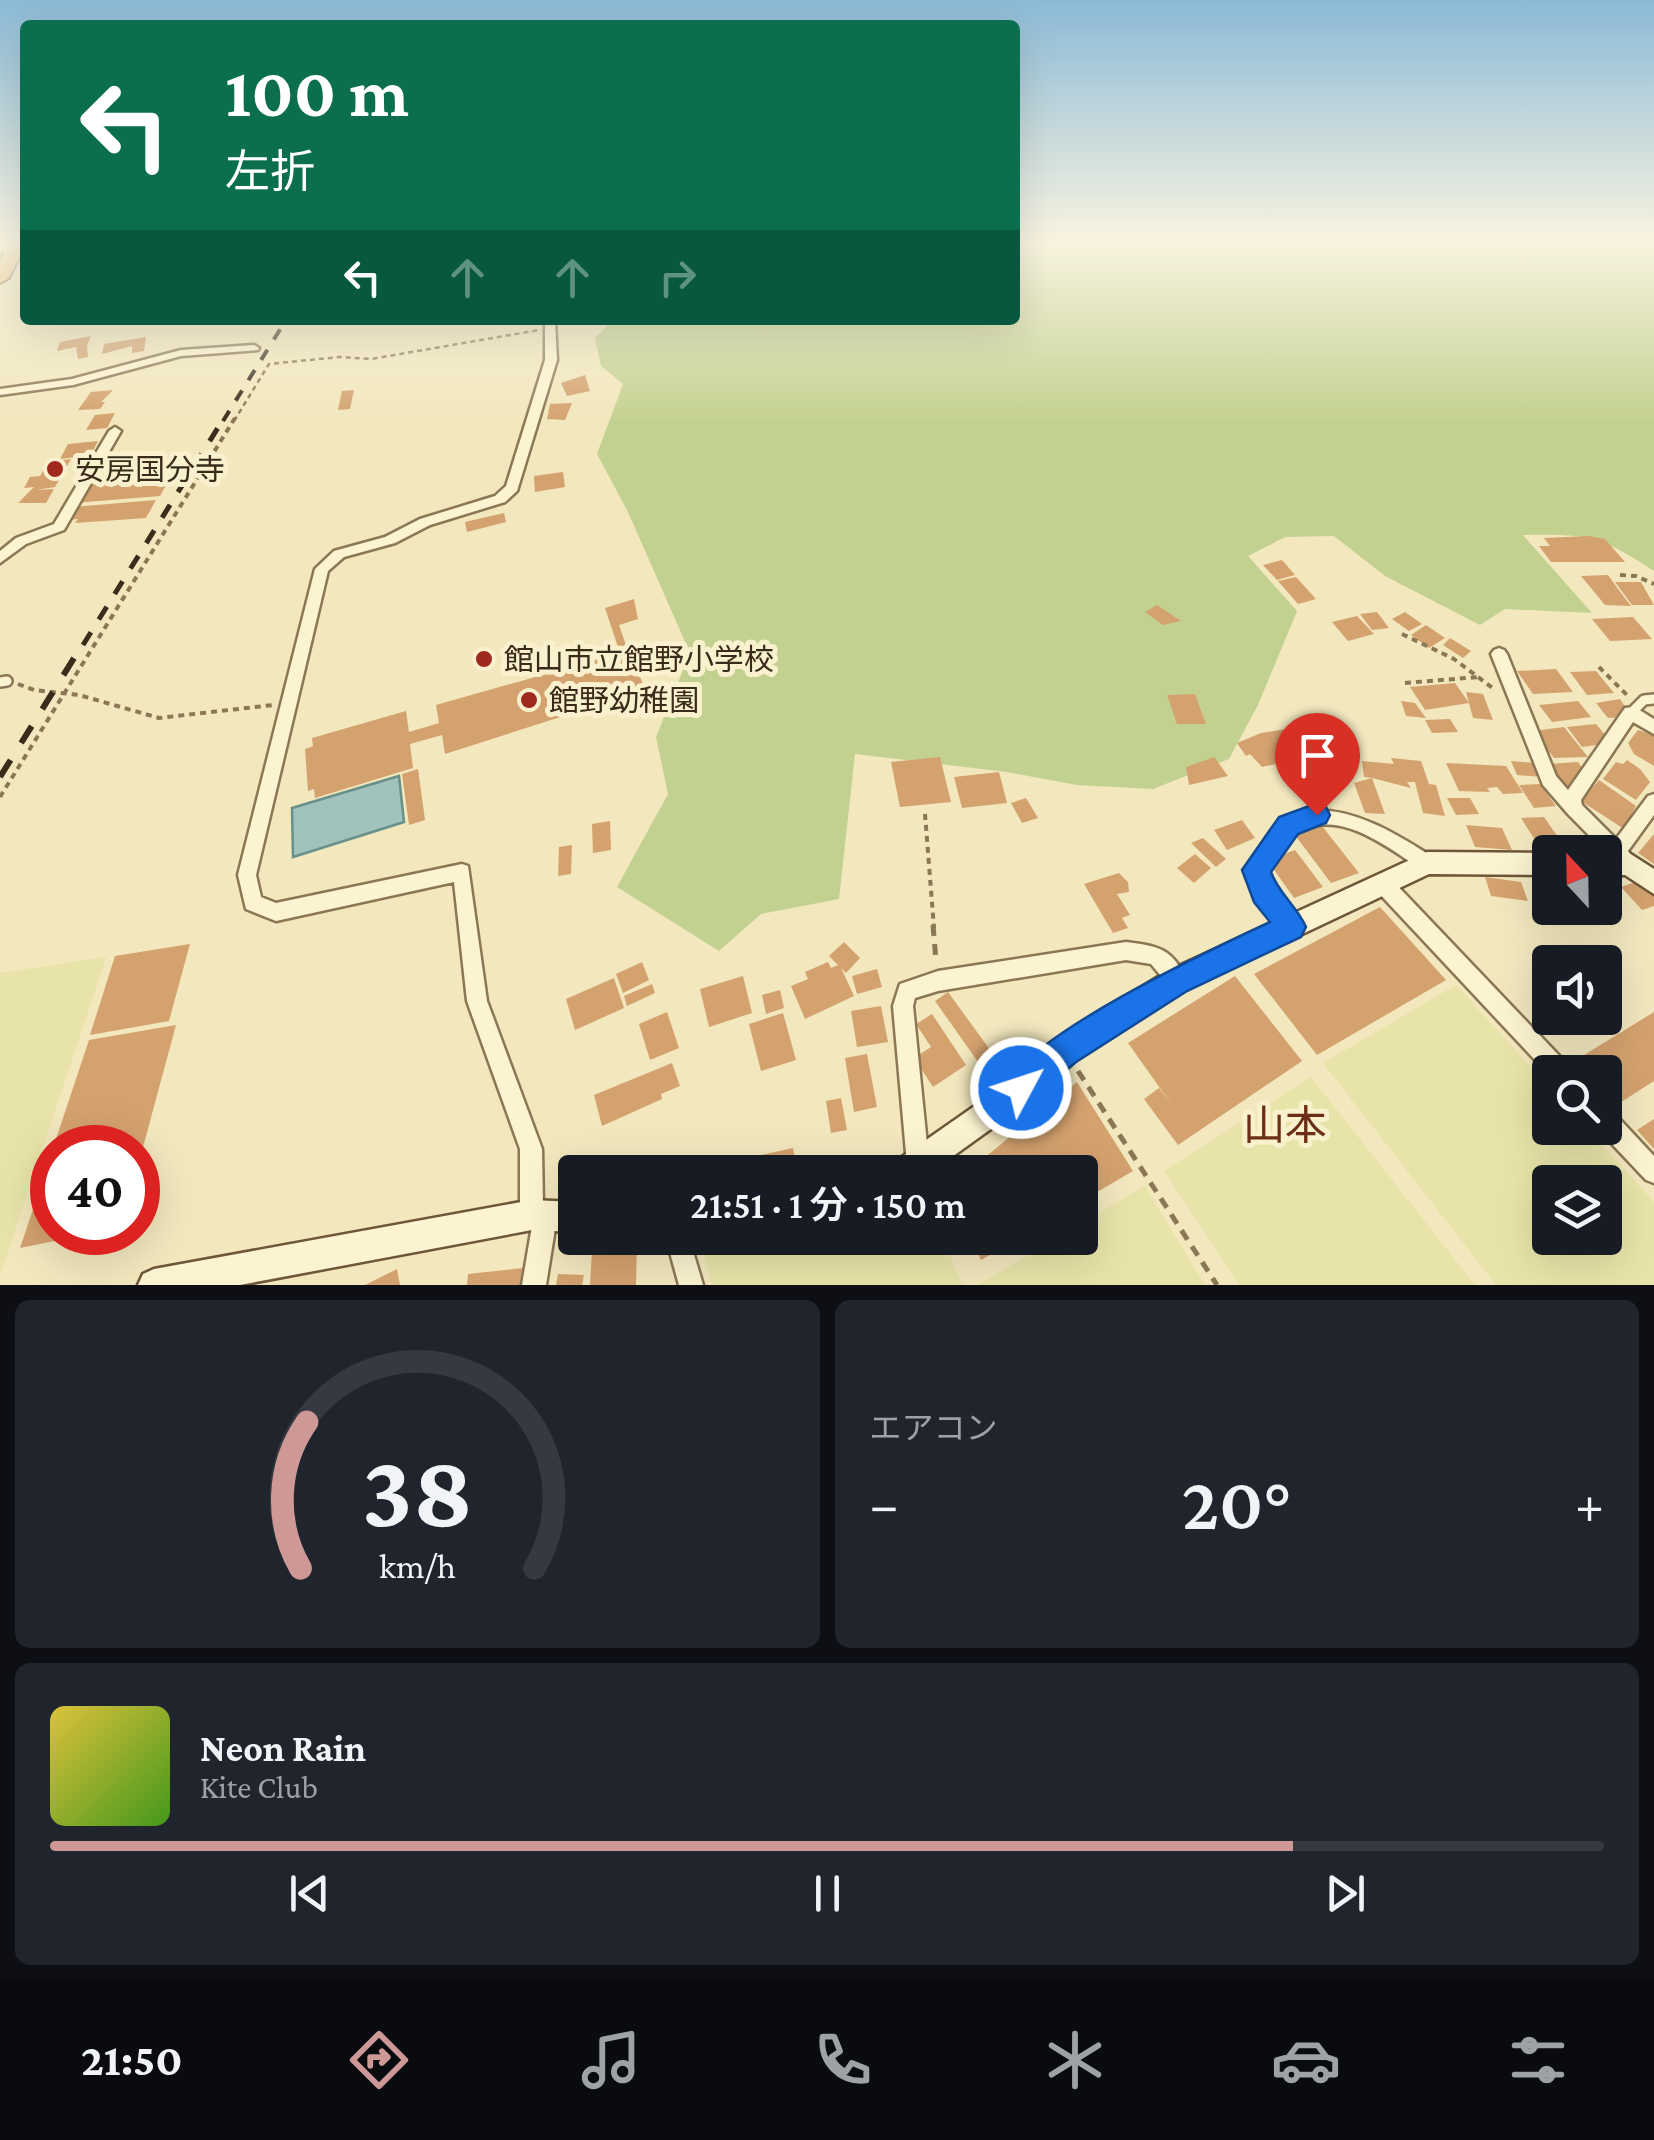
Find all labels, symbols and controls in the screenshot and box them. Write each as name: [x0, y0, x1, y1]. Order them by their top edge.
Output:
text: 100 m: [225, 53, 409, 131]
icon: left: [60, 60, 190, 190]
text: 左折: [225, 147, 315, 197]
icon: left: [335, 250, 390, 305]
icon: ahead: [440, 250, 495, 305]
icon: ahead: [545, 250, 600, 305]
icon: right: [650, 250, 705, 305]
place label: 安房国分寺: [75, 453, 225, 486]
marker: 安房国分寺: [44, 458, 66, 480]
place label: 館山市立館野小学校: [504, 643, 774, 676]
marker: 館山市立館野小学校: [473, 648, 495, 670]
place label: 館野幼稚園: [549, 684, 699, 717]
marker: 館野幼稚園: [518, 689, 540, 711]
pin: [1275, 713, 1360, 816]
icon: arrive: [1290, 728, 1345, 783]
north arrow: [1532, 835, 1622, 925]
map controls: [1532, 835, 1622, 1255]
button: sound: [1532, 945, 1622, 1035]
position arrow: [969, 1036, 1073, 1140]
button: search: [1532, 1055, 1622, 1145]
district label: 山本: [1243, 1102, 1327, 1149]
speed limit sign: 40: [30, 1125, 160, 1255]
button: layers: [1532, 1165, 1622, 1255]
text: 21:51 · 1 分 · 150 m: [690, 1184, 966, 1226]
text: エアコン: [870, 1410, 998, 1446]
text: 38: [362, 1433, 473, 1548]
text: 20°: [1182, 1462, 1292, 1545]
text: −: [870, 1474, 899, 1535]
text: +: [1575, 1474, 1604, 1535]
text: km/h: [379, 1546, 456, 1586]
text: Neon Rain: [200, 1727, 366, 1769]
text: Kite Club: [200, 1769, 318, 1805]
icon: previous: [282, 1866, 337, 1921]
icon: pause: [800, 1866, 855, 1921]
icon: next: [1318, 1866, 1373, 1921]
icon: directions: [344, 2025, 414, 2095]
icon: music: [576, 2025, 646, 2095]
icon: phone: [808, 2025, 878, 2095]
icon: climate: [1040, 2025, 1110, 2095]
icon: car: [1271, 2025, 1341, 2095]
icon: filters: [1503, 2025, 1573, 2095]
text: 21:50: [81, 2035, 183, 2085]

